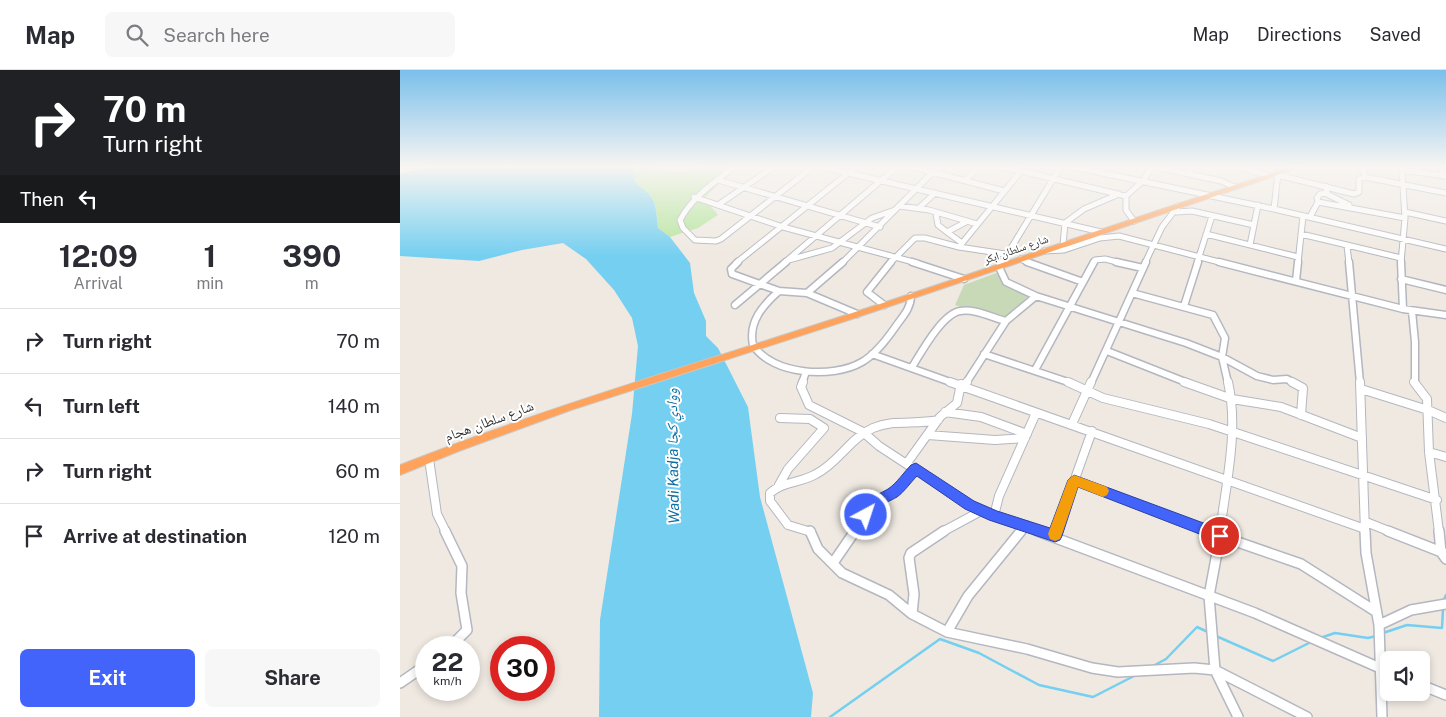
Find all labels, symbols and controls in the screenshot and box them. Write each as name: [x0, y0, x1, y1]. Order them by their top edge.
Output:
search box: [105, 12, 455, 57]
text: Map: [25, 21, 75, 49]
icon: search: [123, 21, 151, 49]
text: Search here: [163, 24, 270, 46]
text: Map: [1192, 24, 1229, 45]
text: Directions: [1257, 24, 1342, 45]
text: Saved: [1370, 24, 1421, 45]
text: 70 m: [103, 89, 186, 130]
icon: right: [20, 90, 85, 155]
text: Turn right: [103, 131, 203, 157]
icon: left: [74, 185, 102, 213]
text: Then: [20, 188, 64, 210]
street label: شارع سلطان ابكر: [981, 232, 1050, 267]
text: 12:09: [59, 238, 138, 274]
text: 1: [204, 238, 216, 274]
text: 390: [282, 238, 341, 274]
text: Arrival: [74, 274, 123, 293]
text: min: [196, 274, 224, 293]
text: m: [305, 274, 319, 293]
icon: right: [20, 327, 48, 355]
text: Turn right: [63, 330, 152, 352]
text: 70 m: [336, 330, 380, 352]
water label: Wadi Kadja ووادي كجا: [663, 388, 686, 524]
icon: left: [20, 392, 48, 420]
text: Turn left: [63, 395, 140, 417]
text: 140 m: [328, 395, 380, 417]
street label: شارع سلطان هجام: [442, 398, 536, 446]
icon: right: [20, 457, 48, 485]
text: Turn right: [63, 460, 152, 482]
text: 60 m: [336, 460, 380, 482]
position arrow: [839, 488, 891, 540]
pin: [1199, 515, 1241, 557]
icon: arrive: [20, 522, 48, 550]
icon: arrive: [1206, 522, 1234, 550]
text: Arrive at destination: [63, 525, 247, 547]
text: 120 m: [328, 525, 380, 547]
speed limit sign: 30: [490, 636, 555, 701]
text: 22: [432, 647, 463, 677]
button: Exit: [20, 649, 195, 707]
button: Share: [205, 649, 380, 707]
map controls: [1380, 651, 1430, 701]
button: sound: [1380, 651, 1430, 701]
text: km/h: [433, 674, 462, 688]

